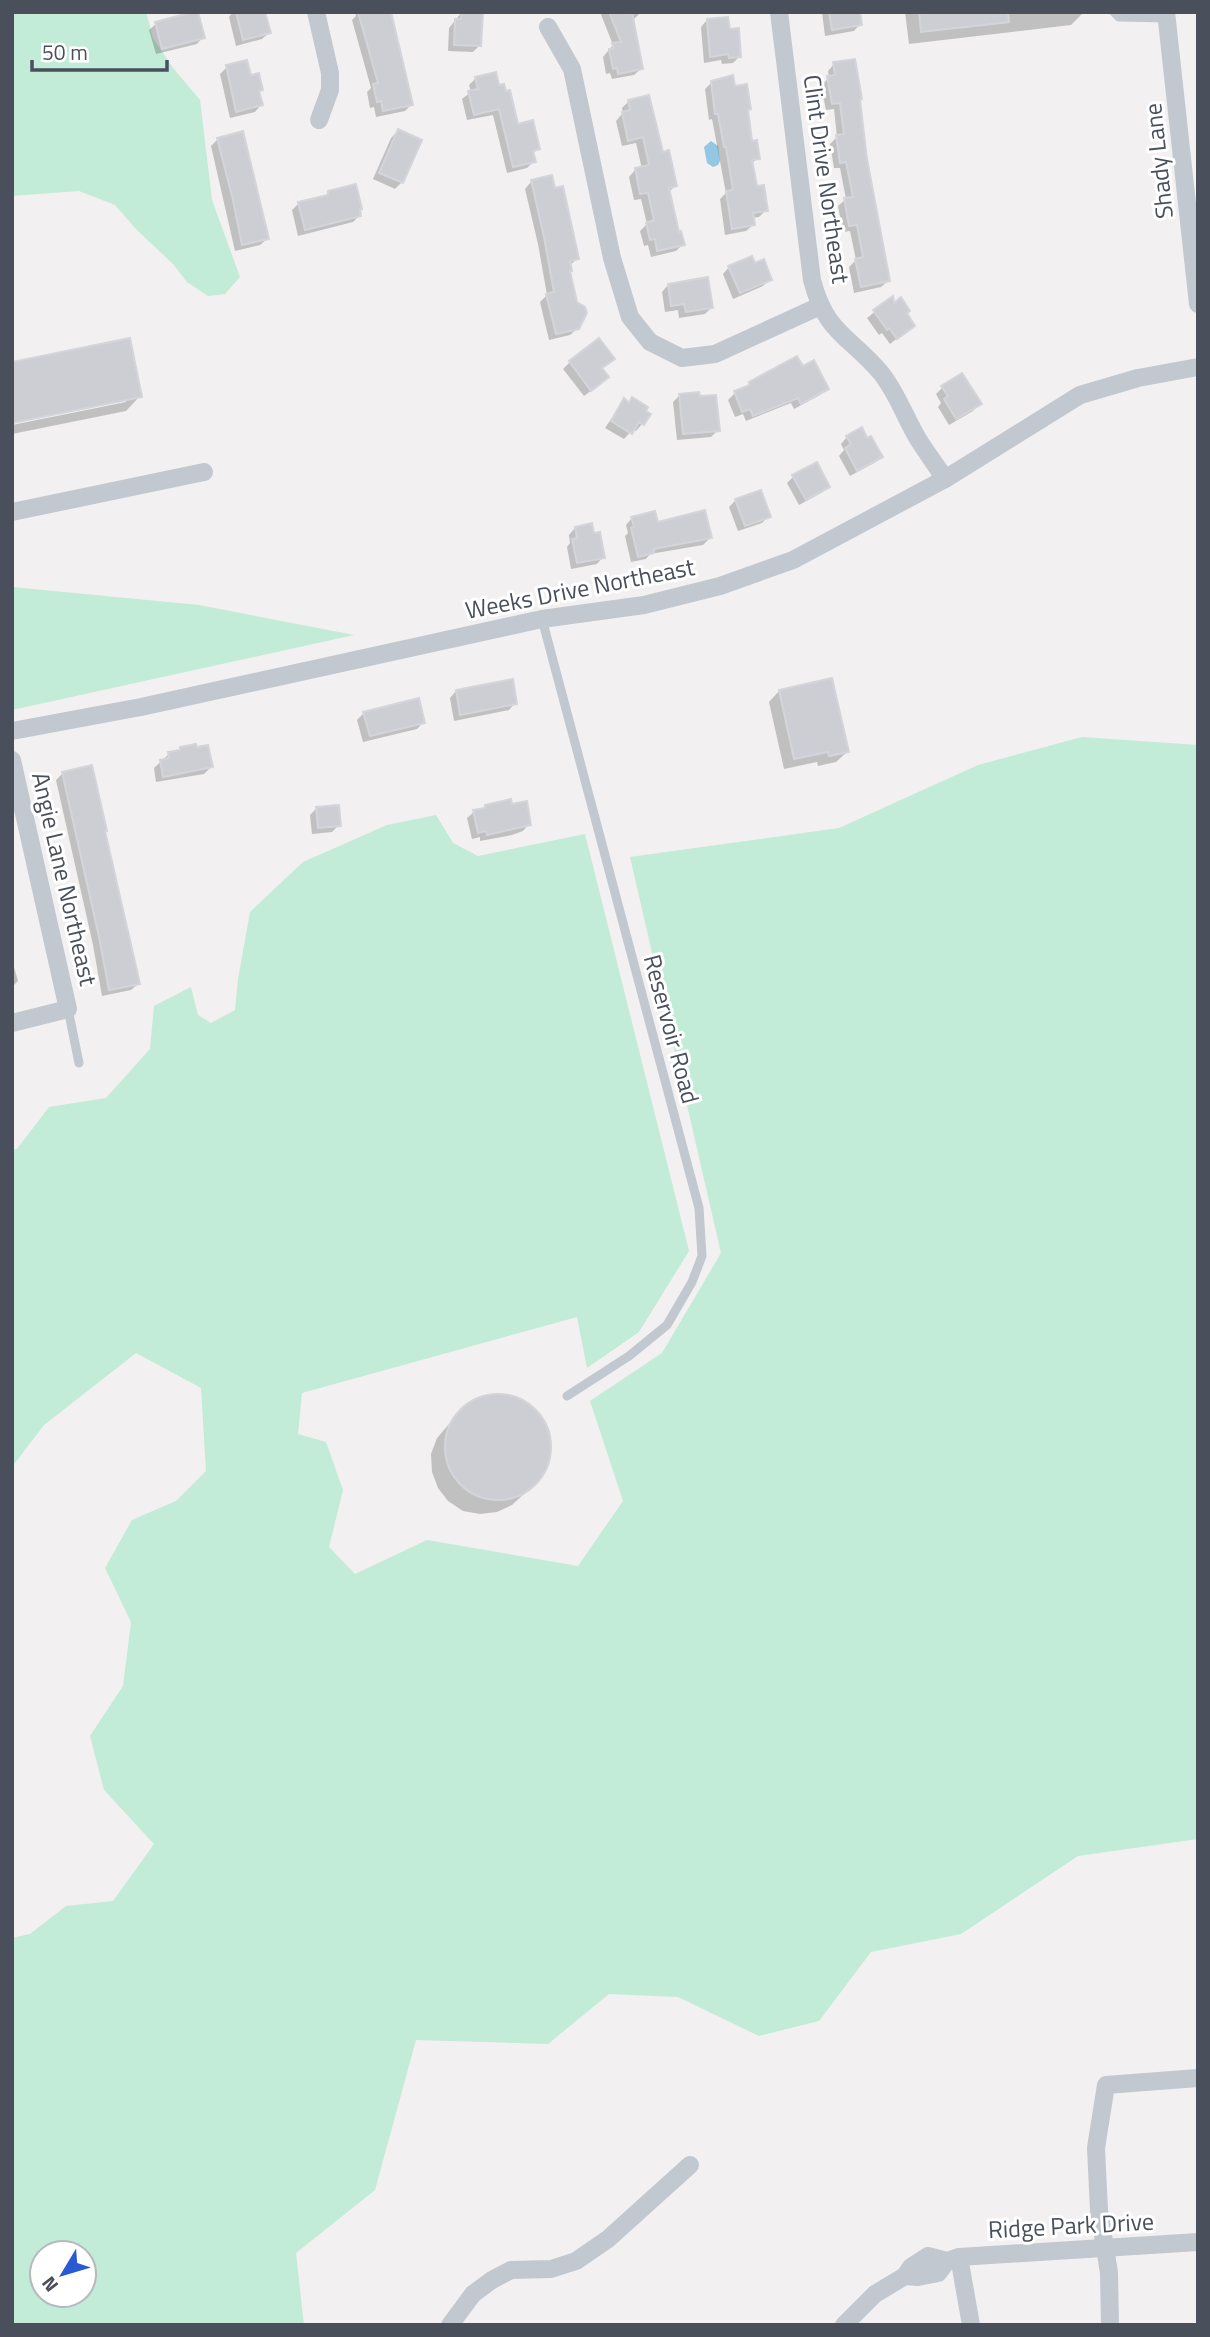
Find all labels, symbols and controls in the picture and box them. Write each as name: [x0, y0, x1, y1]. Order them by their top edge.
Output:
scale bar: [32, 28, 166, 72]
text: 50 m: [42, 36, 88, 68]
street label: Clint Drive Northeast: [795, 72, 860, 286]
street label: Shady Lane: [1134, 102, 1182, 221]
street label: Weeks Drive Northeast: [462, 548, 698, 628]
street label: Angie Lane Northeast: [23, 768, 107, 990]
street label: Reservoir Road: [635, 950, 709, 1107]
street label: Ridge Park Drive: [987, 2203, 1155, 2247]
north arrow: [28, 2239, 98, 2309]
text: N: [34, 2271, 65, 2299]

